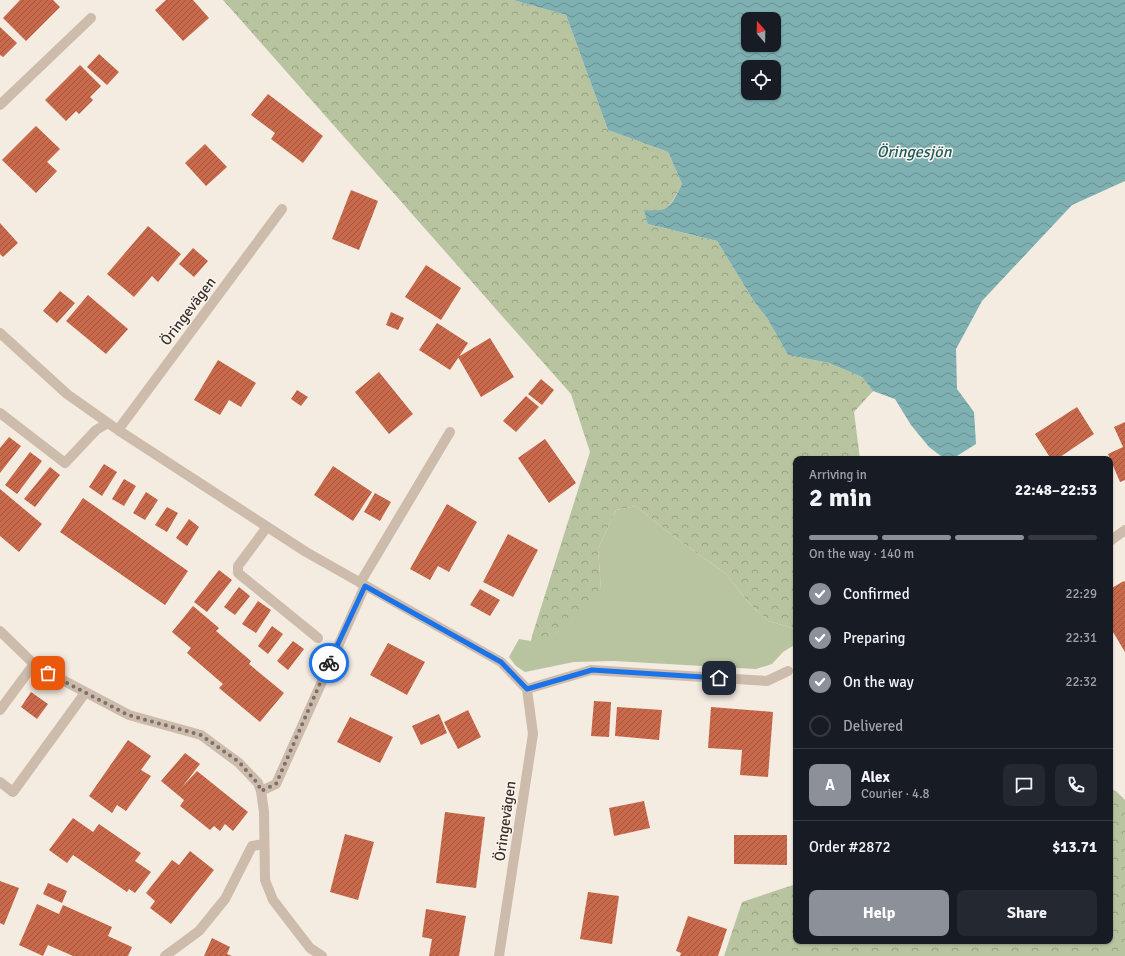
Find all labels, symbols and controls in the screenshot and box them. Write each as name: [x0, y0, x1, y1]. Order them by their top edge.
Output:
north arrow: [741, 12, 781, 52]
map controls: [741, 12, 781, 100]
button: locate: [741, 60, 781, 100]
water label: Öringesjön: [877, 142, 953, 162]
street label: Öringevägen: [156, 273, 220, 349]
text: Arriving in: [809, 467, 867, 483]
text: 22:48–22:53: [1015, 481, 1097, 499]
text: 2 min: [809, 482, 872, 514]
text: On the way · 140 m: [809, 546, 914, 562]
icon: check: [809, 583, 831, 605]
text: Confirmed: [843, 585, 910, 603]
text: 22:29: [1065, 586, 1097, 602]
icon: check: [809, 627, 831, 649]
text: Preparing: [843, 629, 906, 647]
text: 22:31: [1065, 630, 1097, 646]
courier: [309, 643, 349, 683]
icon: bike: [318, 652, 340, 674]
pin: [31, 656, 65, 690]
pin: [702, 661, 736, 695]
icon: bag: [37, 662, 59, 684]
icon: home: [708, 667, 730, 689]
icon: check: [809, 671, 831, 693]
text: On the way: [843, 673, 914, 691]
text: 22:32: [1065, 674, 1097, 690]
text: Delivered: [843, 717, 903, 735]
button: chat: [1003, 764, 1045, 806]
button: phone: [1055, 764, 1097, 806]
text: Alex: [861, 768, 890, 786]
text: A: [825, 776, 835, 794]
street label: Öringevägen: [490, 780, 520, 862]
text: Courier · 4.8: [861, 786, 930, 802]
text: Order #2872: [809, 838, 891, 856]
text: $13.71: [1052, 838, 1097, 856]
button: Help: [809, 890, 949, 936]
button: Share: [957, 890, 1097, 936]

